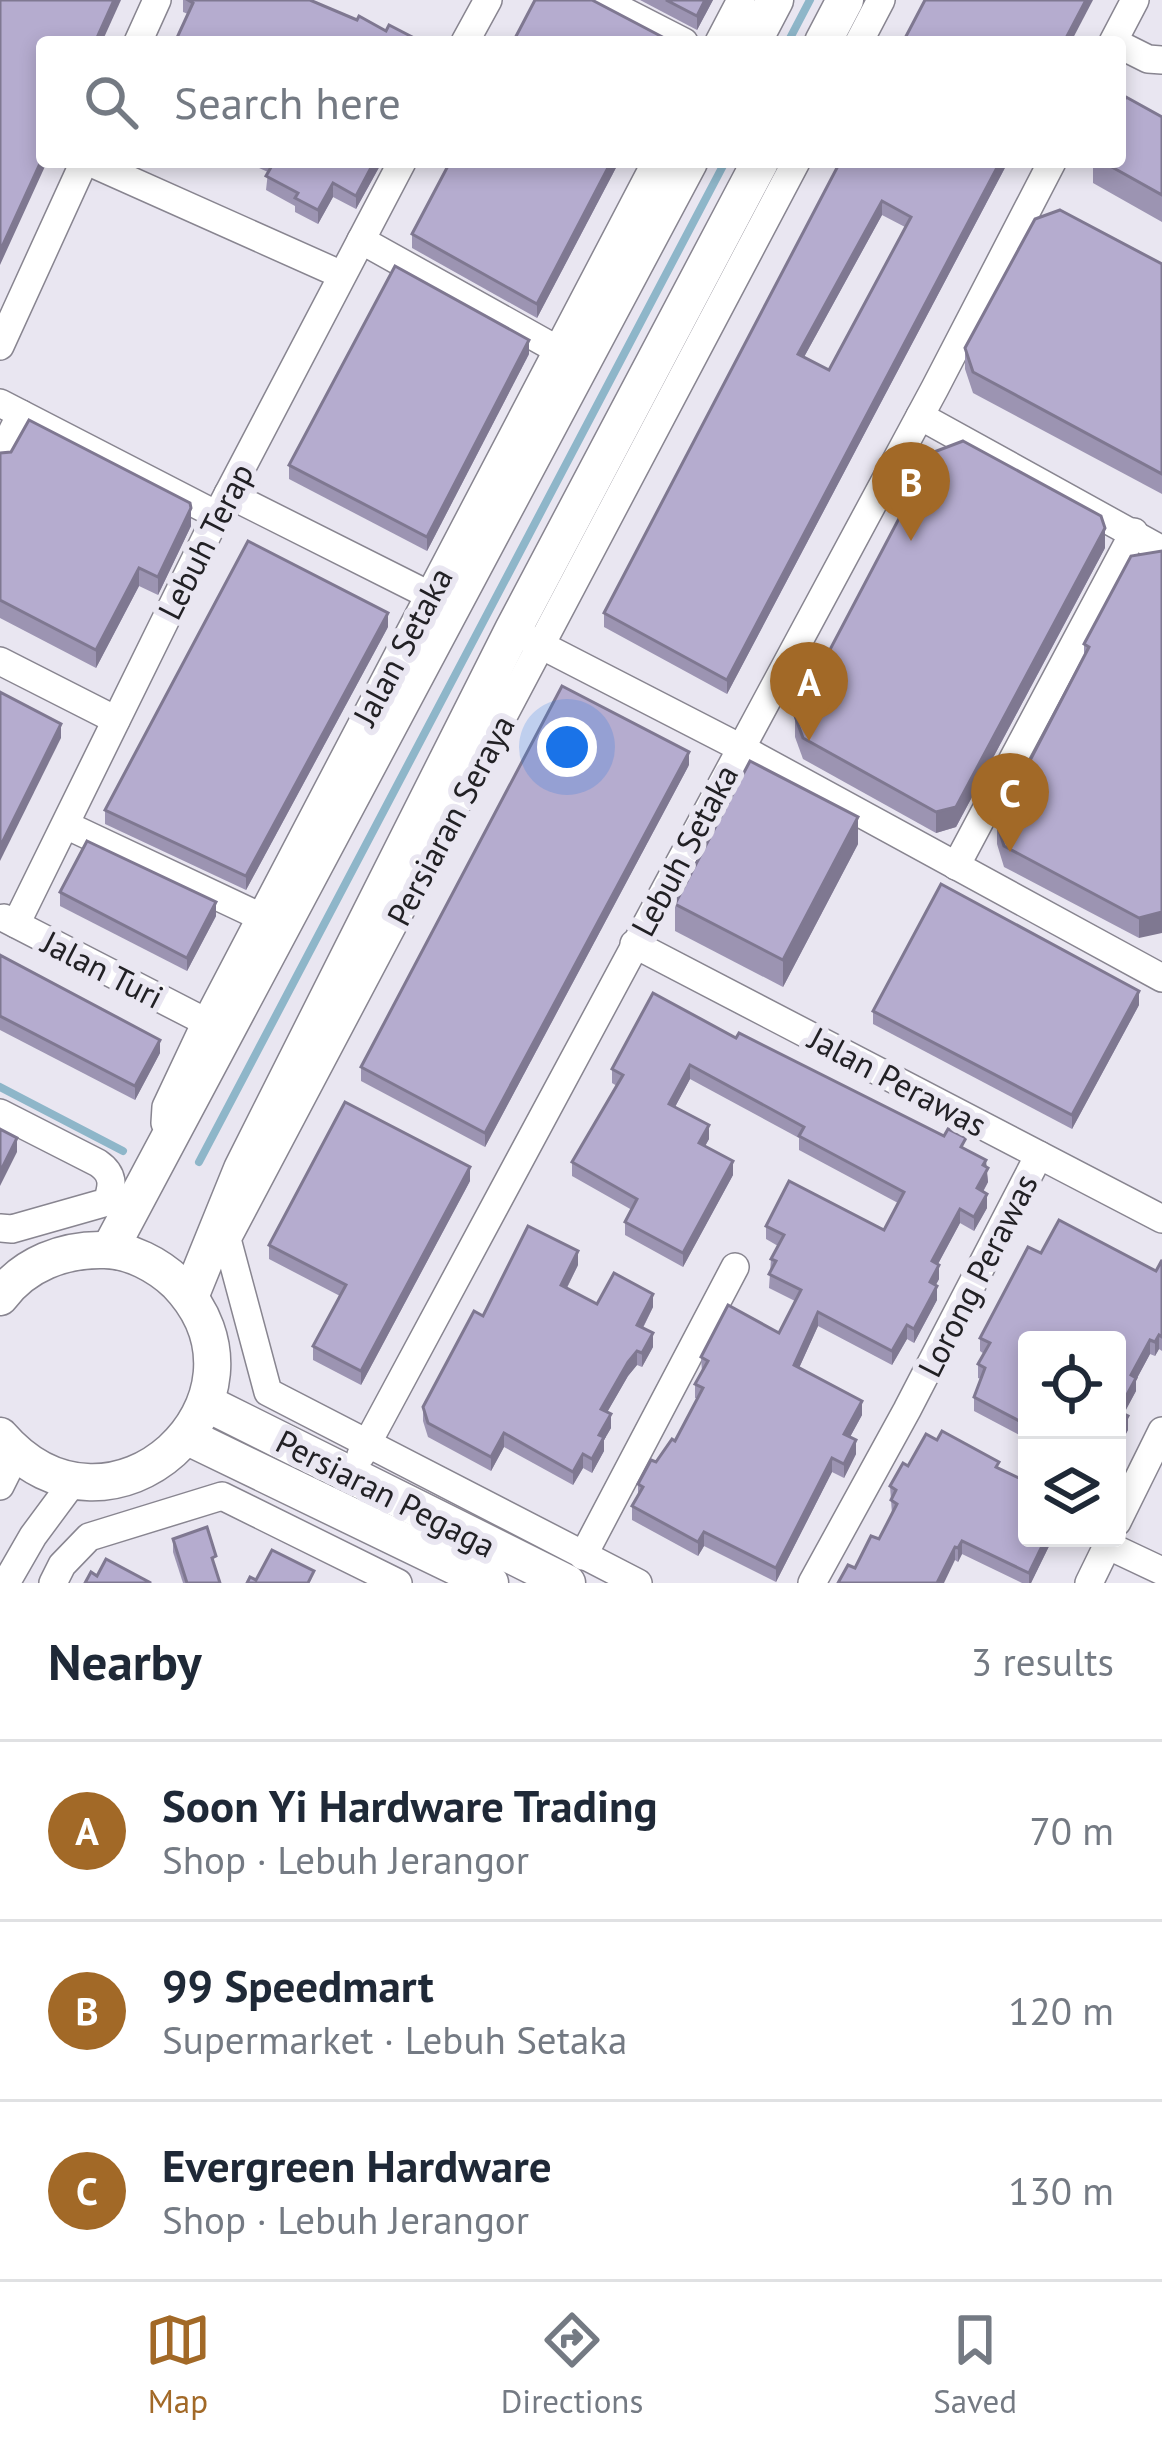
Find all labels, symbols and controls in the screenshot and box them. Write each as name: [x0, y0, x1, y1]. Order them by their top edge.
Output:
search box: [36, 36, 1126, 168]
icon: search: [78, 69, 144, 135]
text: Search here: [174, 73, 401, 131]
pin: B: [872, 442, 950, 541]
street label: Lebuh Terap: [147, 456, 263, 626]
street label: Jalan Setaka: [342, 560, 462, 734]
pin: A: [770, 642, 848, 741]
street label: Persiaran Seraya: [376, 707, 524, 933]
your location: [537, 717, 597, 777]
pin: C: [971, 753, 1049, 852]
street label: Lebuh Setaka: [621, 757, 747, 943]
street label: Jalan Turi: [33, 919, 171, 1018]
street label: Jalan Perawas: [800, 1015, 994, 1146]
street label: Lorong Perawas: [907, 1166, 1047, 1384]
map controls: [1018, 1331, 1126, 1547]
button: locate: [1018, 1331, 1126, 1439]
street label: Persiaran Pegaga: [269, 1419, 503, 1567]
button: layers: [1018, 1439, 1126, 1547]
text: Nearby: [48, 1628, 202, 1694]
text: 3 results: [971, 1636, 1114, 1687]
text: Soon Yi Hardware Trading: [162, 1776, 658, 1834]
text: A: [75, 1805, 99, 1856]
text: 70 m: [1029, 1805, 1114, 1856]
text: Shop · Lebuh Jerangor: [162, 1834, 529, 1885]
text: 99 Speedmart: [162, 1956, 434, 2014]
text: B: [75, 1985, 99, 2036]
text: 120 m: [1008, 1985, 1114, 2036]
text: Supermarket · Lebuh Setaka: [162, 2014, 627, 2065]
text: Evergreen Hardware: [162, 2136, 552, 2194]
text: C: [76, 2165, 98, 2216]
text: 130 m: [1008, 2165, 1114, 2216]
text: Shop · Lebuh Jerangor: [162, 2194, 529, 2245]
tab: Map: [145, 2307, 211, 2422]
tab: Directions: [501, 2307, 643, 2422]
tab: Saved: [933, 2307, 1017, 2422]

